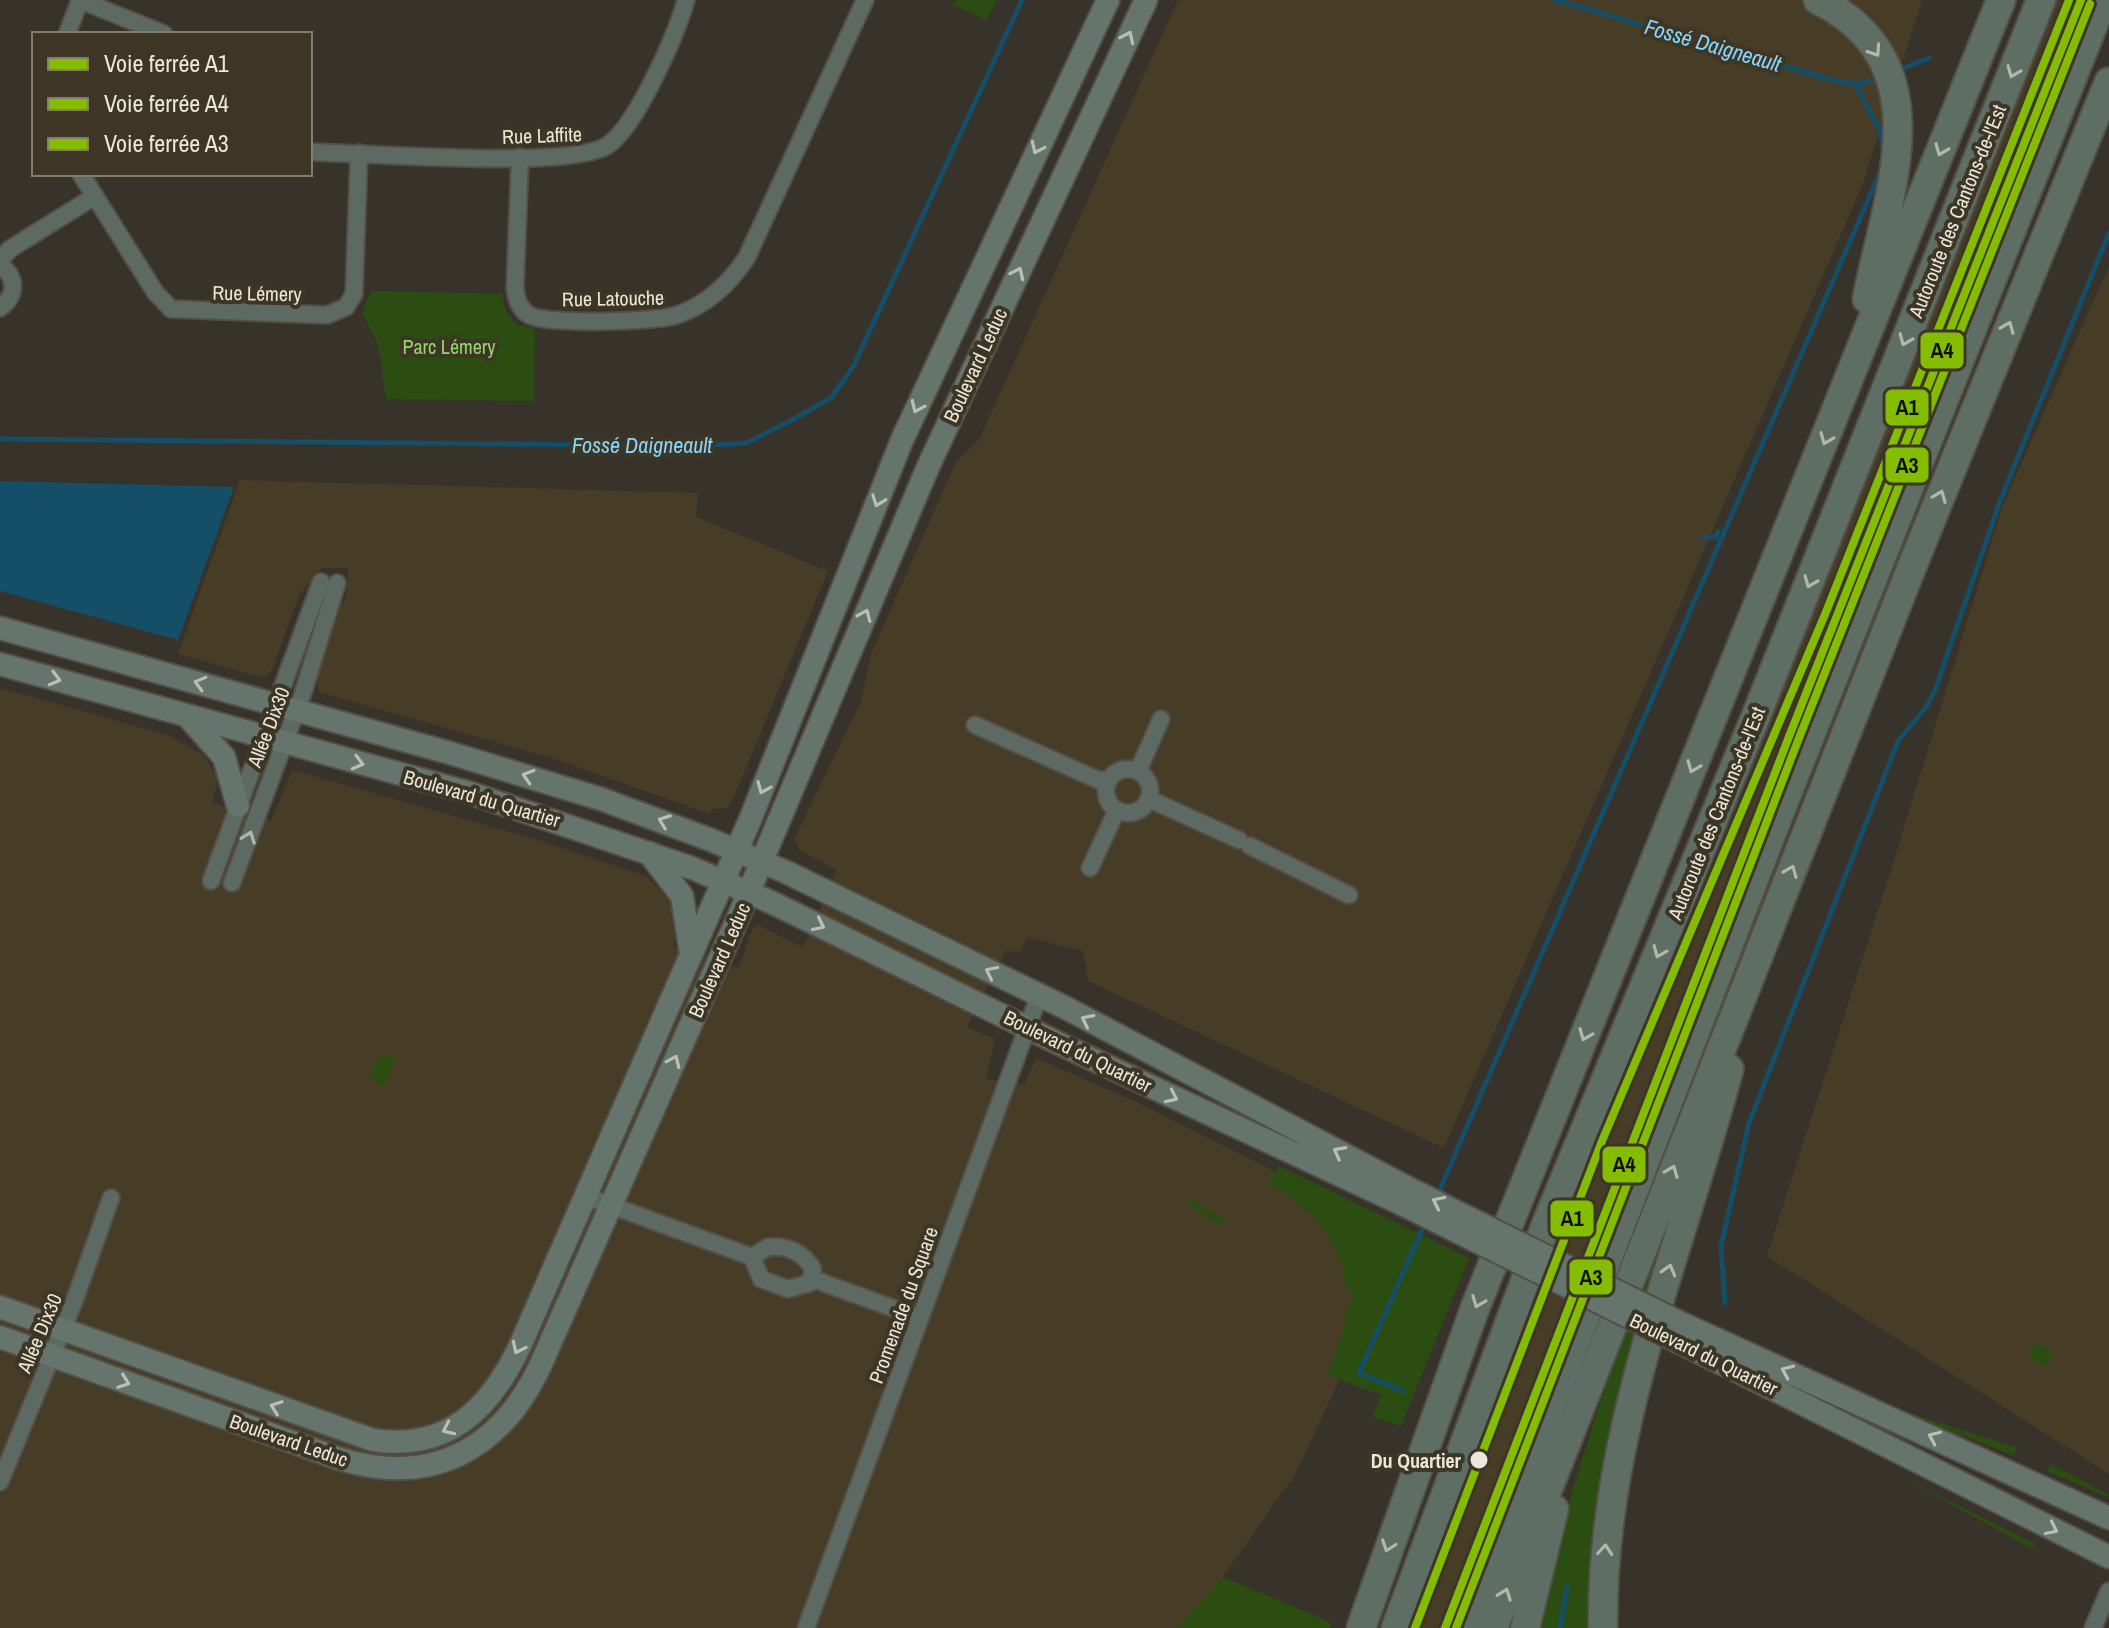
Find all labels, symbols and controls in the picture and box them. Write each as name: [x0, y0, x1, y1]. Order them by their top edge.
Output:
water label: Fossé Daigneault: [1641, 11, 1786, 79]
one-way arrow: [1119, 31, 1135, 45]
legend: [32, 32, 312, 176]
one-way arrow: [1866, 42, 1881, 56]
text: Voie ferrée A1: [104, 47, 229, 79]
one-way arrow: [2006, 64, 2022, 78]
text: Voie ferrée A4: [104, 87, 229, 119]
street label: Autoroute des Cantons-de-l'Est: [1902, 100, 2012, 322]
street label: Rue Laffite: [502, 120, 582, 150]
text: Voie ferrée A3: [104, 127, 229, 159]
one-way arrow: [1031, 140, 1047, 155]
one-way arrow: [1934, 142, 1951, 156]
one-way arrow: [1008, 266, 1024, 281]
street label: Rue Lémery: [212, 279, 303, 307]
street label: Rue Latouche: [562, 284, 664, 312]
street label: Boulevard Leduc: [937, 304, 1013, 426]
one-way arrow: [1998, 321, 2015, 335]
line badge: A4: [1919, 331, 1965, 370]
one-way arrow: [1899, 332, 1915, 346]
park label: Parc Lémery: [403, 333, 496, 360]
text: A4: [1930, 335, 1954, 365]
line badge: A1: [1884, 388, 1930, 427]
text: A1: [1895, 392, 1919, 422]
one-way arrow: [911, 399, 927, 413]
water label: Fossé Daigneault: [572, 430, 713, 460]
one-way arrow: [1819, 431, 1835, 445]
line badge: A3: [1884, 446, 1930, 484]
text: A3: [1895, 450, 1919, 480]
one-way arrow: [1930, 490, 1947, 504]
one-way arrow: [872, 493, 888, 507]
one-way arrow: [1803, 574, 1820, 588]
one-way arrow: [855, 609, 872, 623]
one-way arrow: [48, 669, 62, 686]
one-way arrow: [194, 676, 208, 692]
street label: Allée Dix30: [240, 683, 296, 772]
street label: Autoroute des Cantons-de-l'Est: [1661, 702, 1771, 924]
one-way arrow: [351, 753, 365, 770]
one-way arrow: [1686, 759, 1703, 773]
street label: Boulevard du Quartier: [401, 763, 564, 833]
one-way arrow: [522, 769, 535, 785]
one-way arrow: [757, 780, 773, 794]
one-way arrow: [658, 814, 672, 831]
one-way arrow: [239, 831, 256, 845]
one-way arrow: [1781, 865, 1798, 879]
street label: Boulevard Leduc: [682, 898, 756, 1022]
one-way arrow: [811, 915, 826, 931]
one-way arrow: [1652, 944, 1668, 958]
one-way arrow: [985, 966, 1000, 982]
street label: Boulevard du Quartier: [1000, 1003, 1157, 1099]
one-way arrow: [1081, 1014, 1096, 1029]
one-way arrow: [1579, 1027, 1595, 1041]
one-way arrow: [665, 1055, 681, 1070]
one-way arrow: [1164, 1087, 1179, 1103]
line badge: A4: [1601, 1145, 1647, 1184]
one-way arrow: [1333, 1146, 1348, 1161]
text: A4: [1612, 1149, 1636, 1179]
one-way arrow: [1662, 1165, 1679, 1179]
one-way arrow: [1431, 1197, 1446, 1212]
line badge: A1: [1549, 1199, 1595, 1238]
text: A1: [1560, 1203, 1584, 1233]
street label: Promenade du Square: [862, 1223, 944, 1387]
line badge: A3: [1568, 1258, 1614, 1296]
text: A3: [1579, 1262, 1603, 1292]
one-way arrow: [1660, 1263, 1676, 1277]
street label: Allée Dix30: [10, 1289, 68, 1378]
one-way arrow: [1471, 1294, 1488, 1308]
street label: Boulevard du Quartier: [1626, 1306, 1783, 1402]
one-way arrow: [512, 1340, 528, 1354]
one-way arrow: [1780, 1365, 1795, 1381]
one-way arrow: [116, 1372, 130, 1389]
one-way arrow: [270, 1401, 284, 1417]
street label: Boulevard Leduc: [226, 1407, 352, 1473]
one-way arrow: [442, 1419, 456, 1435]
one-way arrow: [1927, 1431, 1942, 1447]
place label: Du Quartier: [1371, 1447, 1462, 1474]
marker: Du Quartier: [1468, 1449, 1490, 1471]
one-way arrow: [2044, 1519, 2059, 1535]
one-way arrow: [1382, 1538, 1398, 1552]
one-way arrow: [1596, 1543, 1613, 1556]
one-way arrow: [1495, 1588, 1511, 1602]

